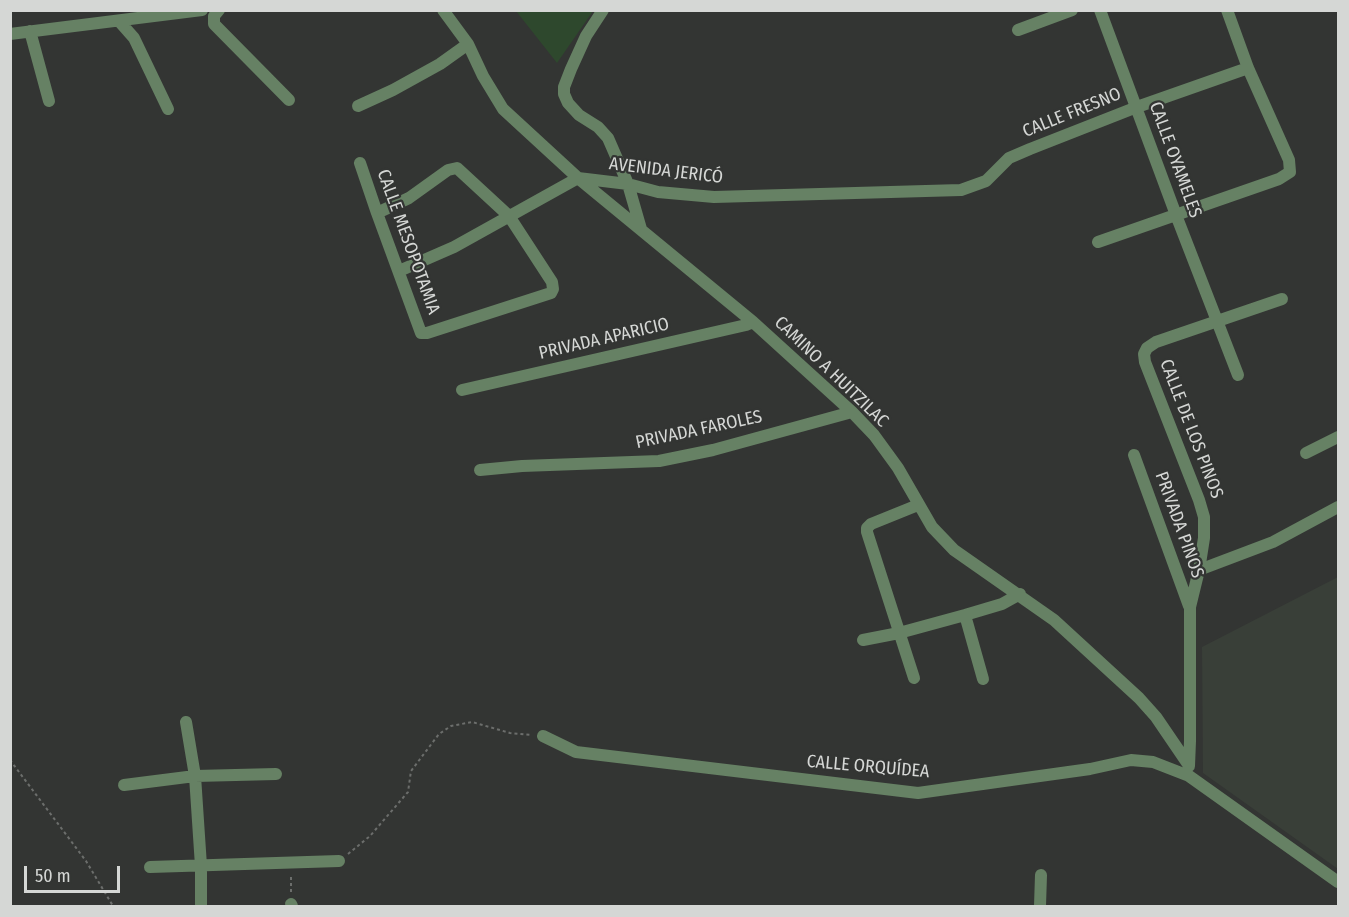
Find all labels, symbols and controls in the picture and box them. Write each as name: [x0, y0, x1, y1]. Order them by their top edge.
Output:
street label: CALLE FRESNO: [1020, 83, 1124, 143]
street label: CALLE OYAMELES: [1144, 99, 1206, 221]
street label: AVENIDA JERICÓ: [608, 153, 724, 189]
street label: CALLE MESOPOTAMIA: [372, 167, 444, 317]
street label: CAMINO A HUITZILAC: [769, 312, 893, 432]
street label: PRIVADA APARICIO: [537, 313, 671, 365]
street label: CALLE DE LOS PINOS: [1155, 356, 1227, 502]
street label: PRIVADA FAROLES: [634, 406, 764, 454]
street label: PRIVADA PINOS: [1150, 469, 1208, 581]
street label: CALLE ORQUÍDEA: [806, 751, 930, 783]
scale bar: [27, 854, 123, 892]
text: 50 m: [35, 865, 71, 887]

